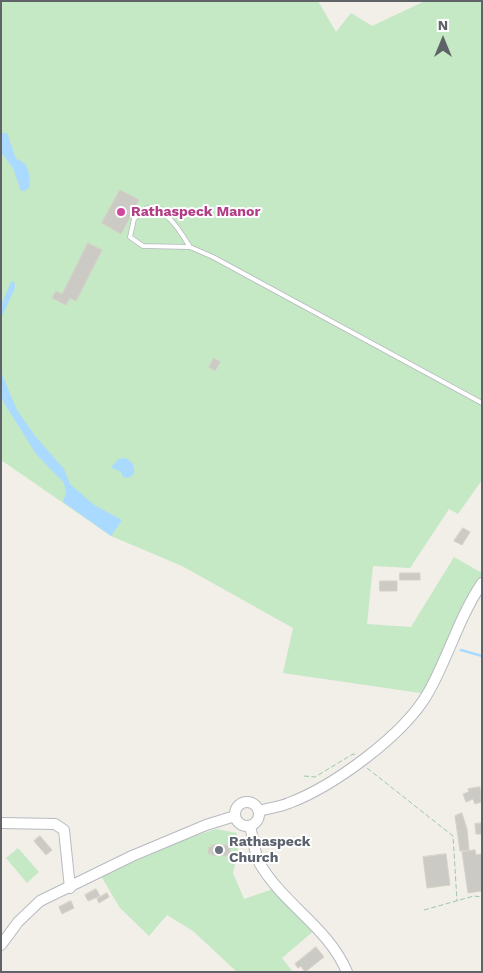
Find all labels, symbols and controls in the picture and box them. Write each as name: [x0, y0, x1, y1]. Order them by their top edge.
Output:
north arrow: [418, 15, 468, 65]
text: N: [438, 17, 448, 33]
place label: Rathaspeck Manor: [131, 204, 260, 220]
marker: Rathaspeck Manor: [115, 206, 127, 218]
place label: Rathaspeck Church: [229, 834, 311, 866]
marker: Rathaspeck Church: [213, 844, 225, 856]

